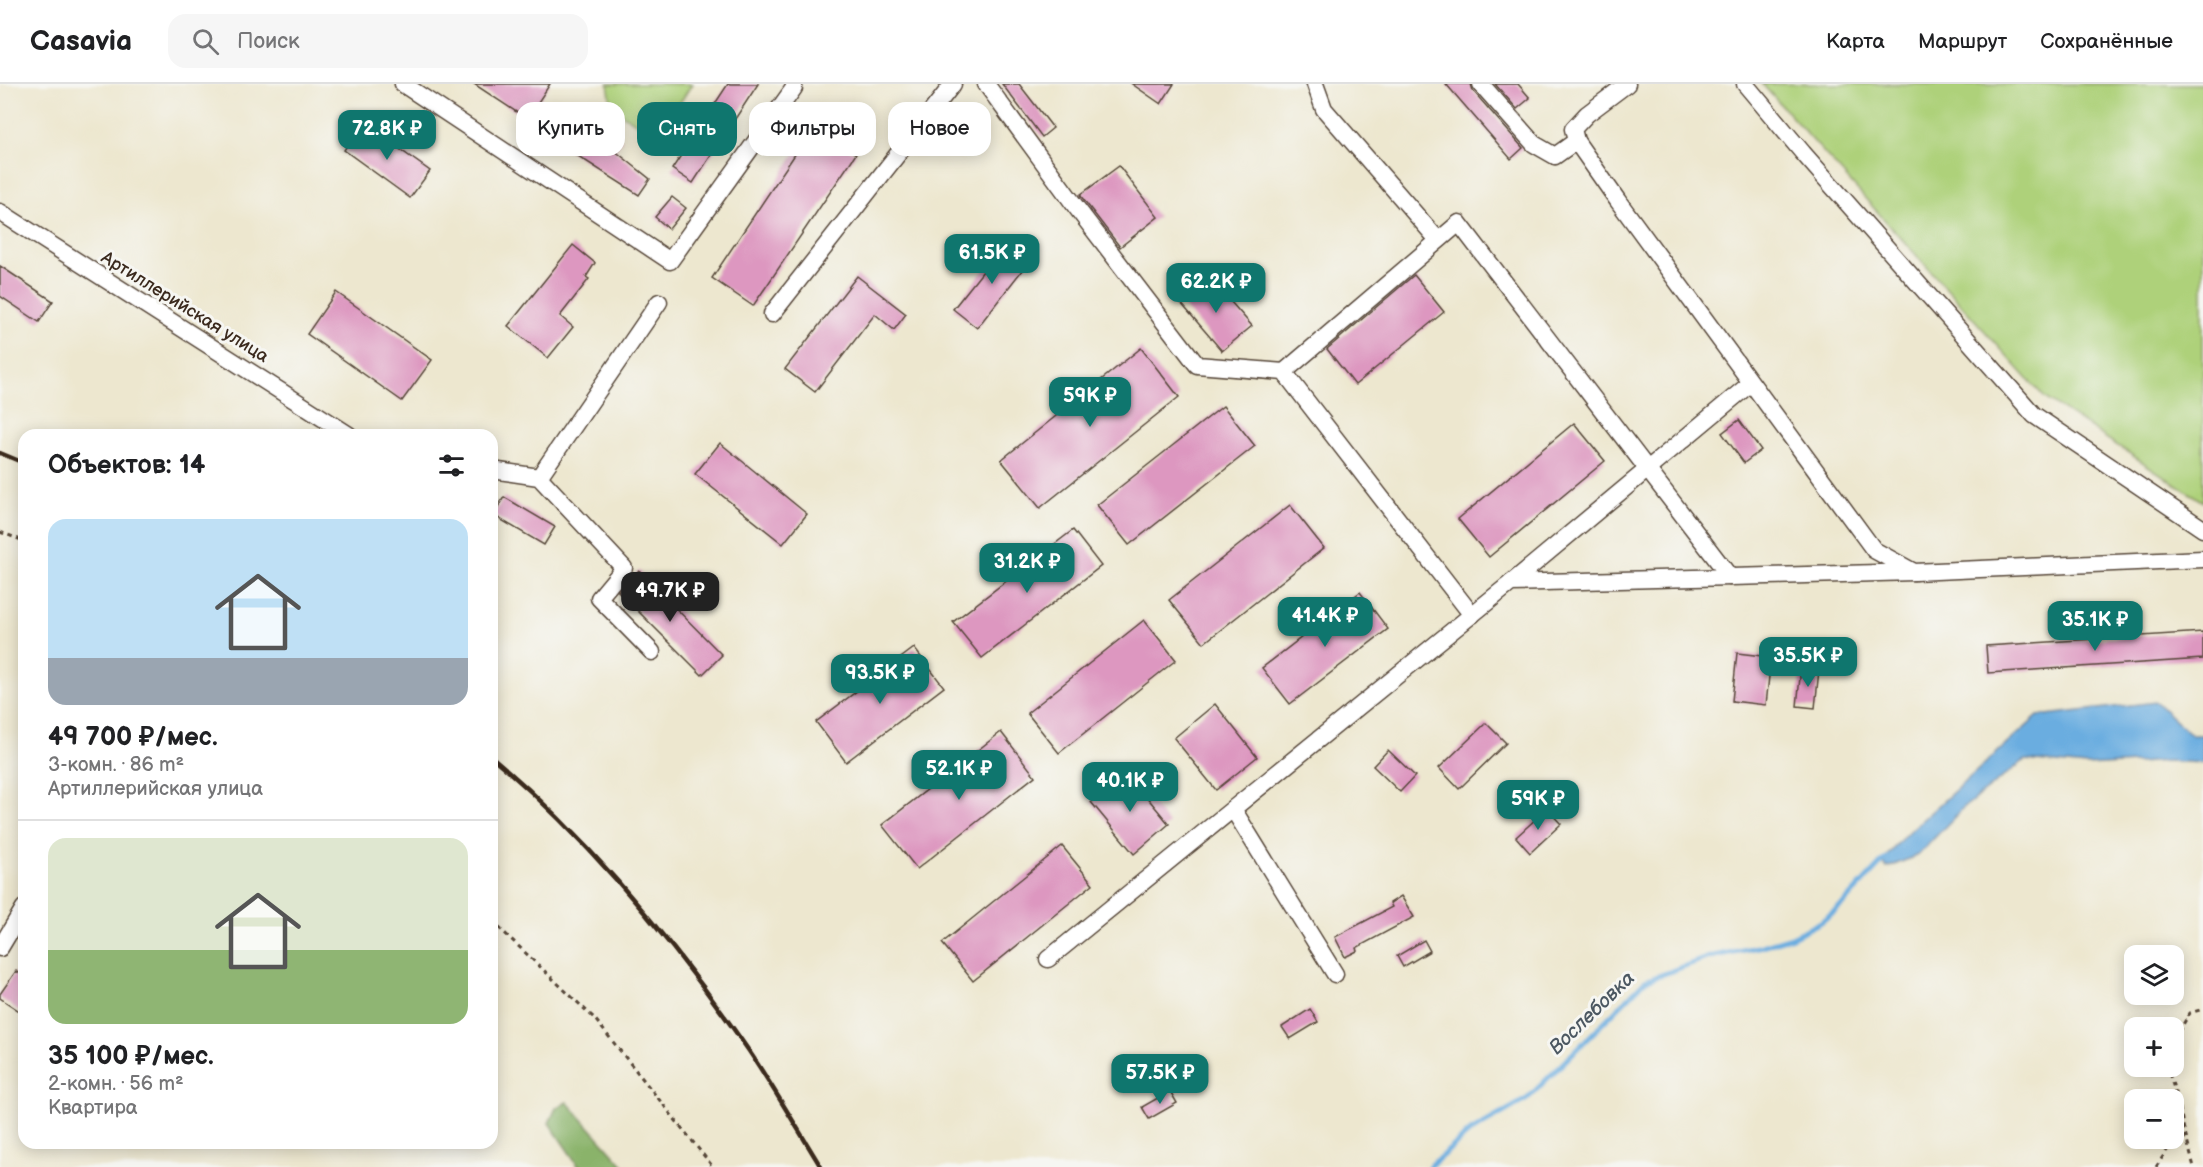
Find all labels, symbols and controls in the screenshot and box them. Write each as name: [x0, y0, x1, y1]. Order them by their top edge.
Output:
search box: [168, 14, 588, 68]
text: Casavia: [30, 25, 132, 58]
icon: search: [189, 25, 222, 58]
text: Поиск: [237, 28, 300, 55]
text: Карта: [1826, 29, 1885, 54]
text: Маршрут: [1918, 29, 2007, 54]
text: Сохранённые: [2040, 29, 2173, 54]
chip: Купить: [516, 102, 625, 156]
chip: Снять: [637, 102, 737, 156]
chip: Фильтры: [749, 102, 876, 156]
chip: Новое: [888, 102, 991, 156]
pin: 72.8K ₽: [332, 110, 442, 161]
text: 72.8K ₽: [352, 117, 422, 141]
pin: 61.5K ₽: [937, 234, 1047, 285]
text: 61.5K ₽: [958, 241, 1026, 265]
street label: Артиллерийская улица: [97, 246, 273, 367]
pin: 62.2K ₽: [1161, 263, 1271, 314]
text: 62.2K ₽: [1180, 270, 1252, 294]
pin: 59K ₽: [1048, 377, 1132, 428]
text: 59K ₽: [1063, 384, 1117, 408]
icon: filters: [435, 449, 468, 482]
text: Объектов: 14: [48, 450, 205, 481]
pin: 31.2K ₽: [972, 543, 1082, 594]
text: 31.2K ₽: [993, 550, 1061, 574]
icon: home: [204, 558, 312, 666]
pin: 49.7K ₽: [615, 572, 725, 623]
text: 49.7K ₽: [635, 579, 705, 603]
pin: 41.4K ₽: [1270, 597, 1380, 648]
pin: 35.1K ₽: [2040, 601, 2150, 652]
text: 41.4K ₽: [1292, 604, 1358, 628]
text: 35.1K ₽: [2062, 608, 2128, 632]
pin: 35.5K ₽: [1753, 637, 1863, 688]
text: 35.5K ₽: [1773, 644, 1843, 668]
pin: 93.5K ₽: [825, 654, 935, 705]
text: 93.5K ₽: [845, 661, 915, 685]
text: 49 700 ₽/мес.: [48, 722, 218, 753]
pin: 52.1K ₽: [904, 750, 1014, 801]
text: 3-комн. · 86 m²: [48, 753, 184, 777]
text: 52.1K ₽: [926, 757, 992, 781]
pin: 40.1K ₽: [1075, 762, 1185, 813]
text: 40.1K ₽: [1096, 769, 1164, 793]
text: Артиллерийская улица: [48, 777, 263, 801]
pin: 59K ₽: [1496, 780, 1580, 831]
text: 59K ₽: [1511, 787, 1565, 811]
icon: home: [204, 877, 312, 985]
map controls: [2124, 945, 2184, 1149]
button: layers: [2124, 945, 2184, 1005]
water label: Вослебовка: [1544, 966, 1640, 1060]
button: +: [2124, 1017, 2184, 1077]
text: 35 100 ₽/мес.: [48, 1041, 214, 1072]
pin: 57.5K ₽: [1105, 1054, 1215, 1105]
text: 57.5K ₽: [1125, 1061, 1195, 1085]
text: 2-комн. · 56 m²: [48, 1072, 184, 1096]
button: −: [2124, 1089, 2184, 1149]
text: Квартира: [48, 1096, 138, 1120]

